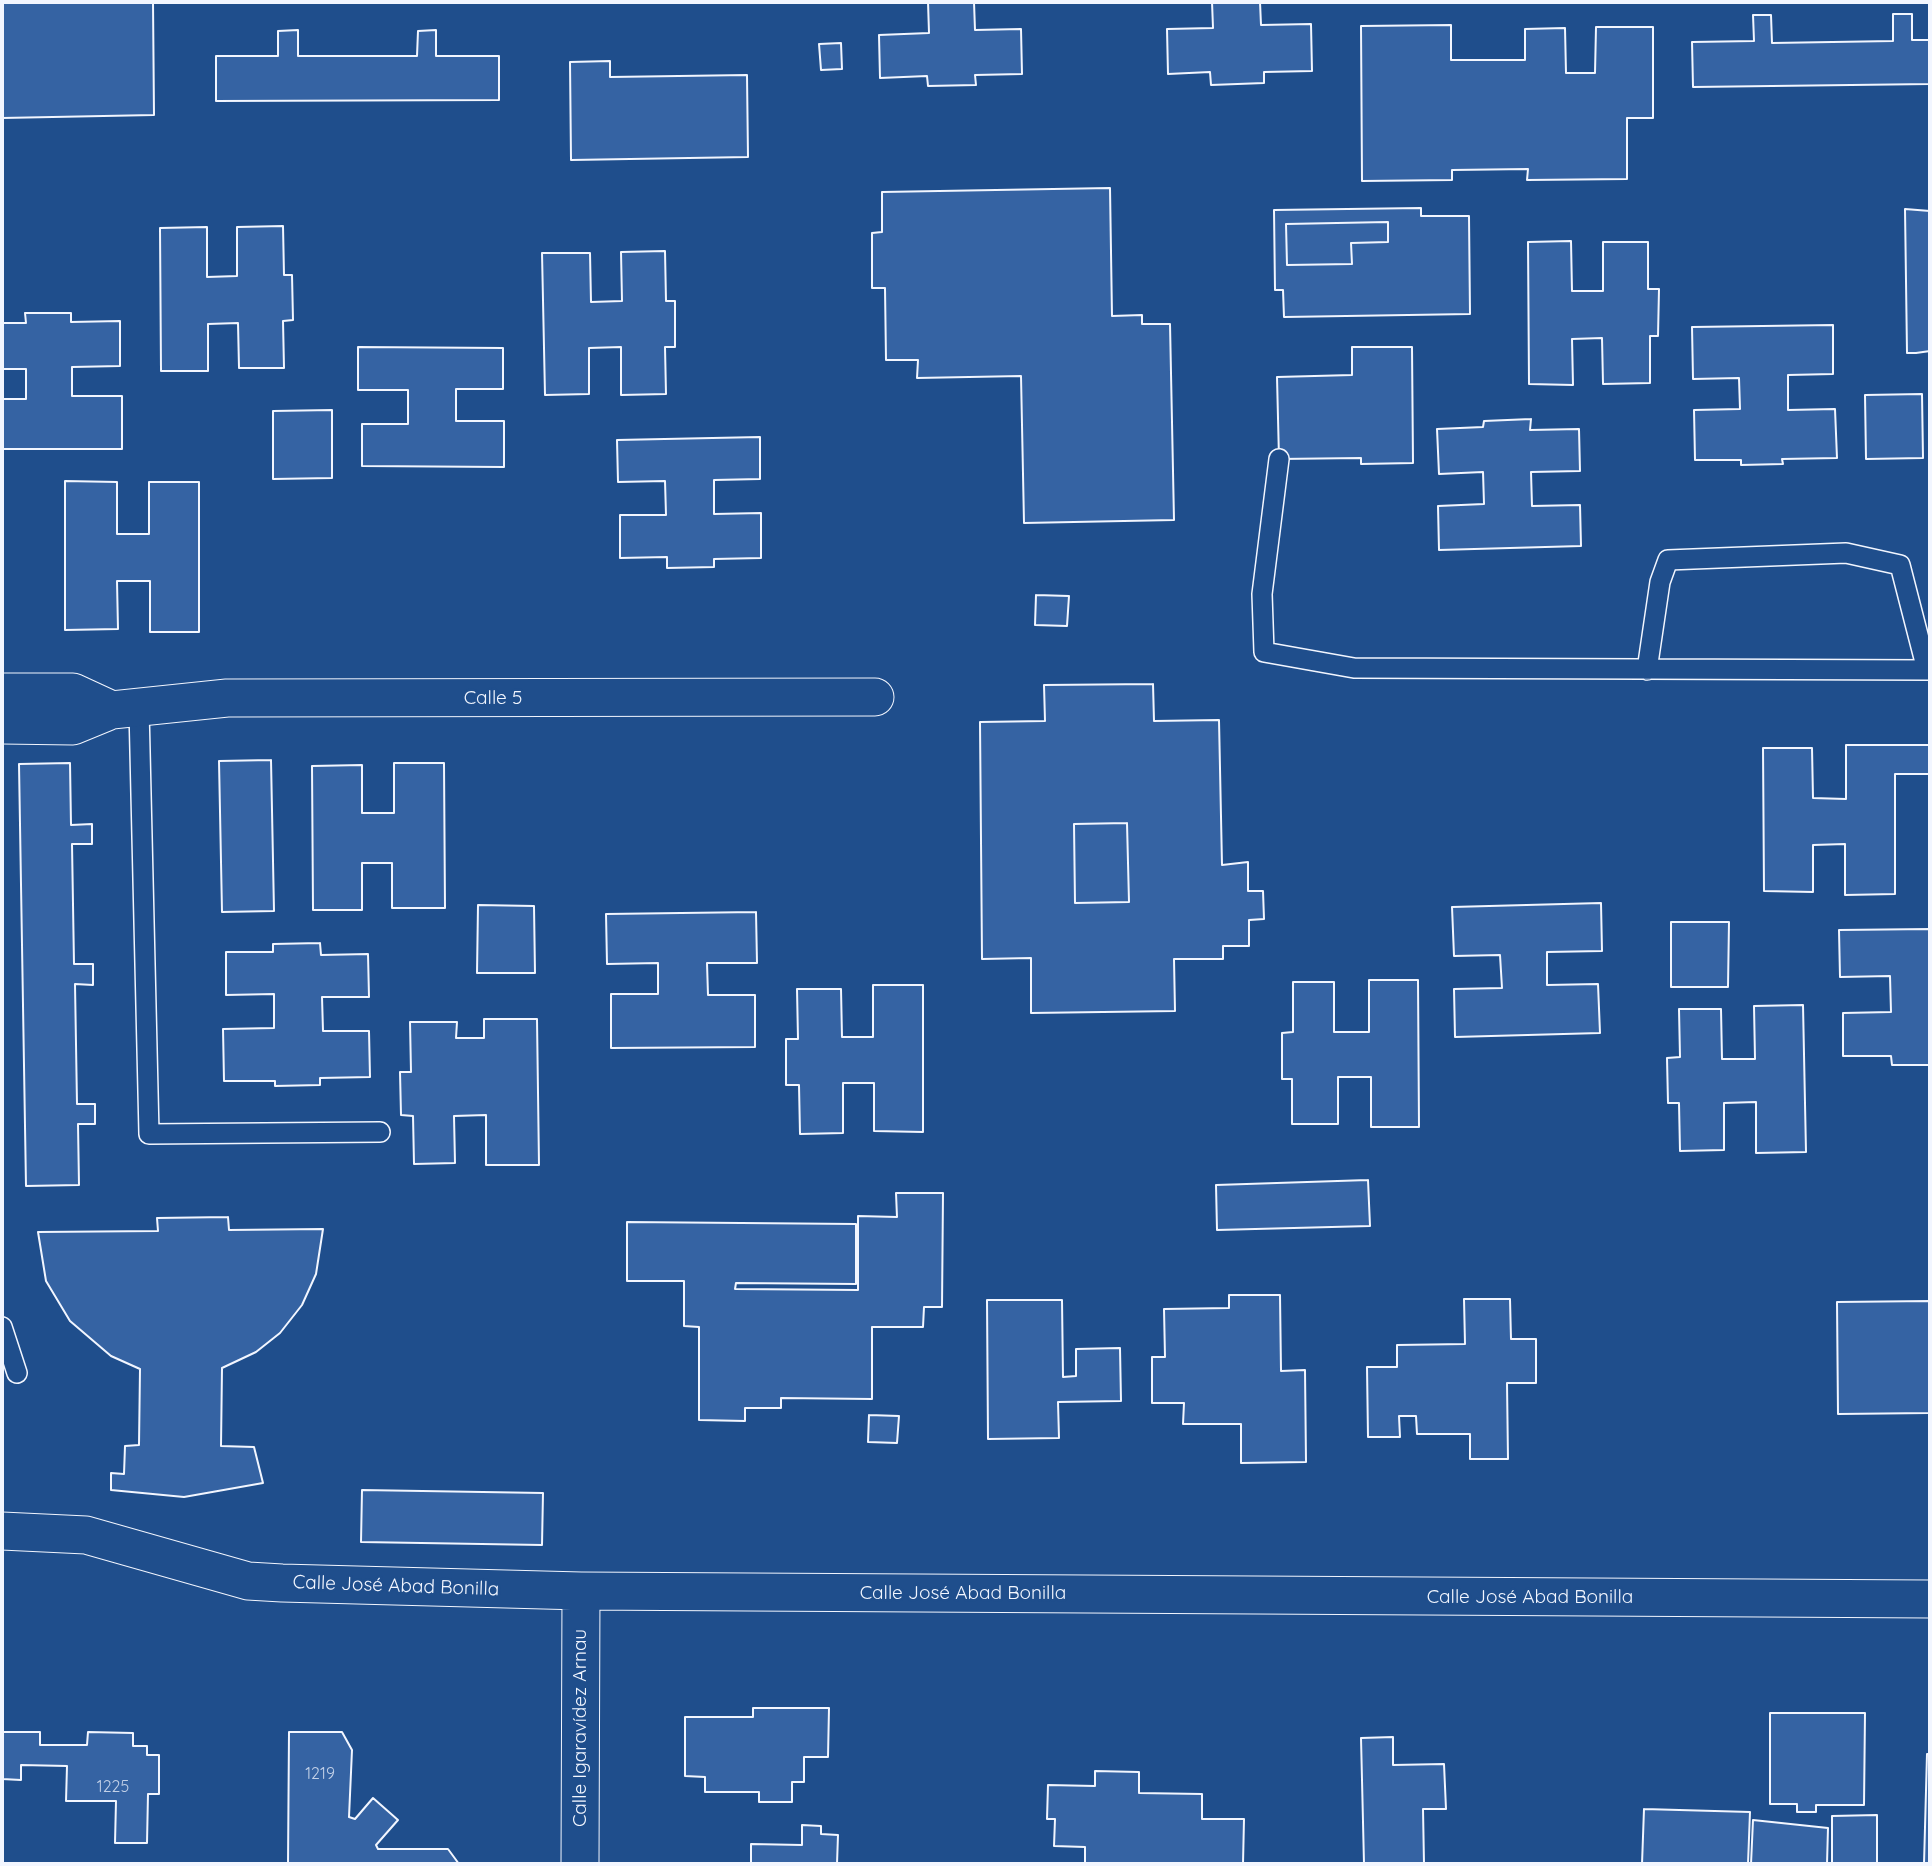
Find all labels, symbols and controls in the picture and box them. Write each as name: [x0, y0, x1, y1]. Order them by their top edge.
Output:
street label: Calle 5: [464, 687, 522, 709]
street label: Calle José Abad Bonilla: [292, 1571, 500, 1601]
street label: Calle José Abad Bonilla: [860, 1582, 1066, 1604]
street label: Calle José Abad Bonilla: [1427, 1586, 1633, 1608]
street label: Calle Igaravídez Arnau: [569, 1629, 591, 1827]
house number: 1219: [305, 1764, 335, 1784]
house number: 1225: [97, 1777, 129, 1797]

